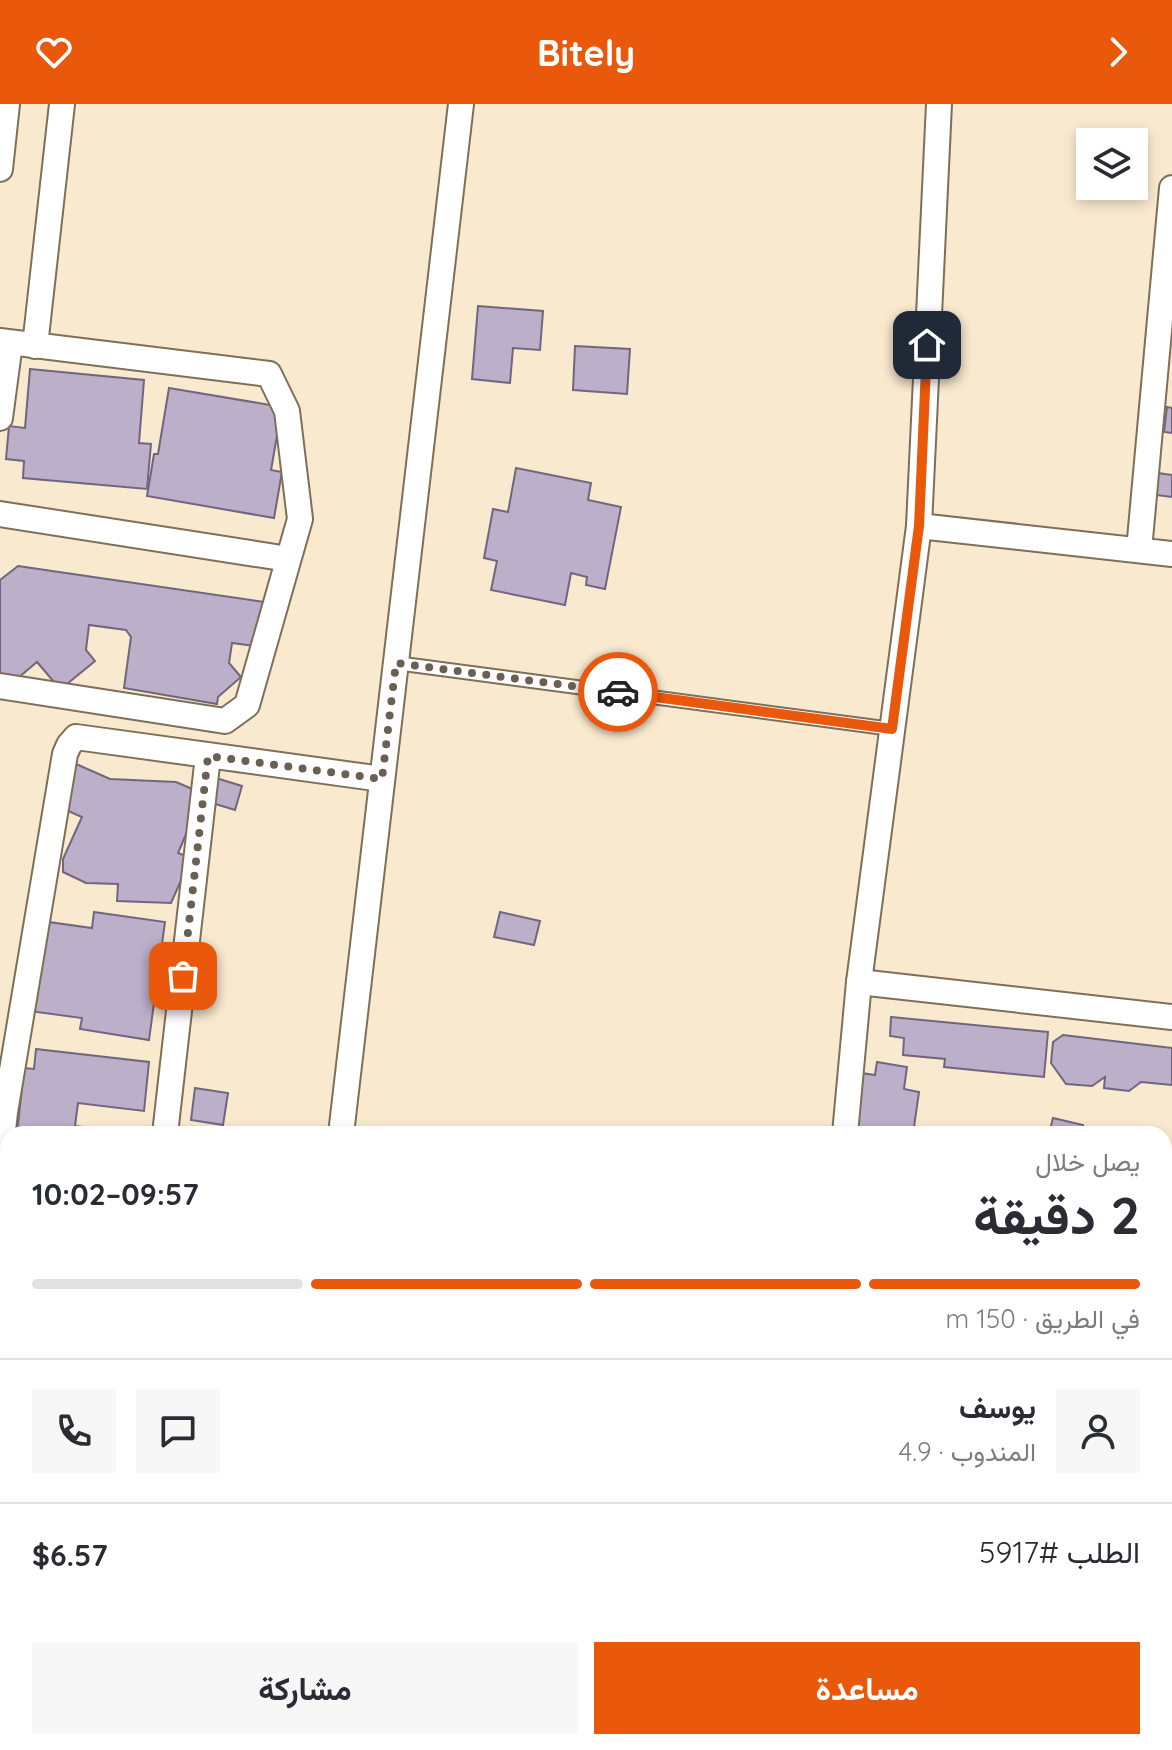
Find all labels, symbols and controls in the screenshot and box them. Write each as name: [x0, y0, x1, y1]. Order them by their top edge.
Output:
icon: heart: [32, 30, 76, 74]
text: Bitely: [537, 30, 635, 75]
icon: forward: [1096, 30, 1140, 74]
map controls: [1076, 128, 1148, 200]
button: layers: [1076, 128, 1148, 200]
pin: [893, 311, 961, 379]
icon: home: [905, 323, 949, 367]
courier: [578, 652, 658, 732]
icon: car: [596, 670, 640, 714]
pin: [149, 942, 217, 1010]
icon: bag: [161, 954, 205, 998]
text: يصل خلال: [1035, 1145, 1140, 1178]
text: 09:57–10:02: [32, 1175, 199, 1213]
text: 2 دقيقة: [973, 1182, 1140, 1247]
text: في الطريق · 150 m: [946, 1302, 1140, 1335]
text: يوسف: [959, 1388, 1036, 1426]
button: phone: [32, 1389, 116, 1473]
button: chat: [136, 1389, 220, 1473]
button: person: [1056, 1389, 1140, 1473]
text: المندوب · 4.9: [899, 1435, 1036, 1468]
text: الطلب #5917: [979, 1533, 1140, 1571]
text: $6.57: [32, 1536, 108, 1574]
button: مشاركة: [32, 1642, 578, 1734]
button: مساعدة: [594, 1642, 1140, 1734]

